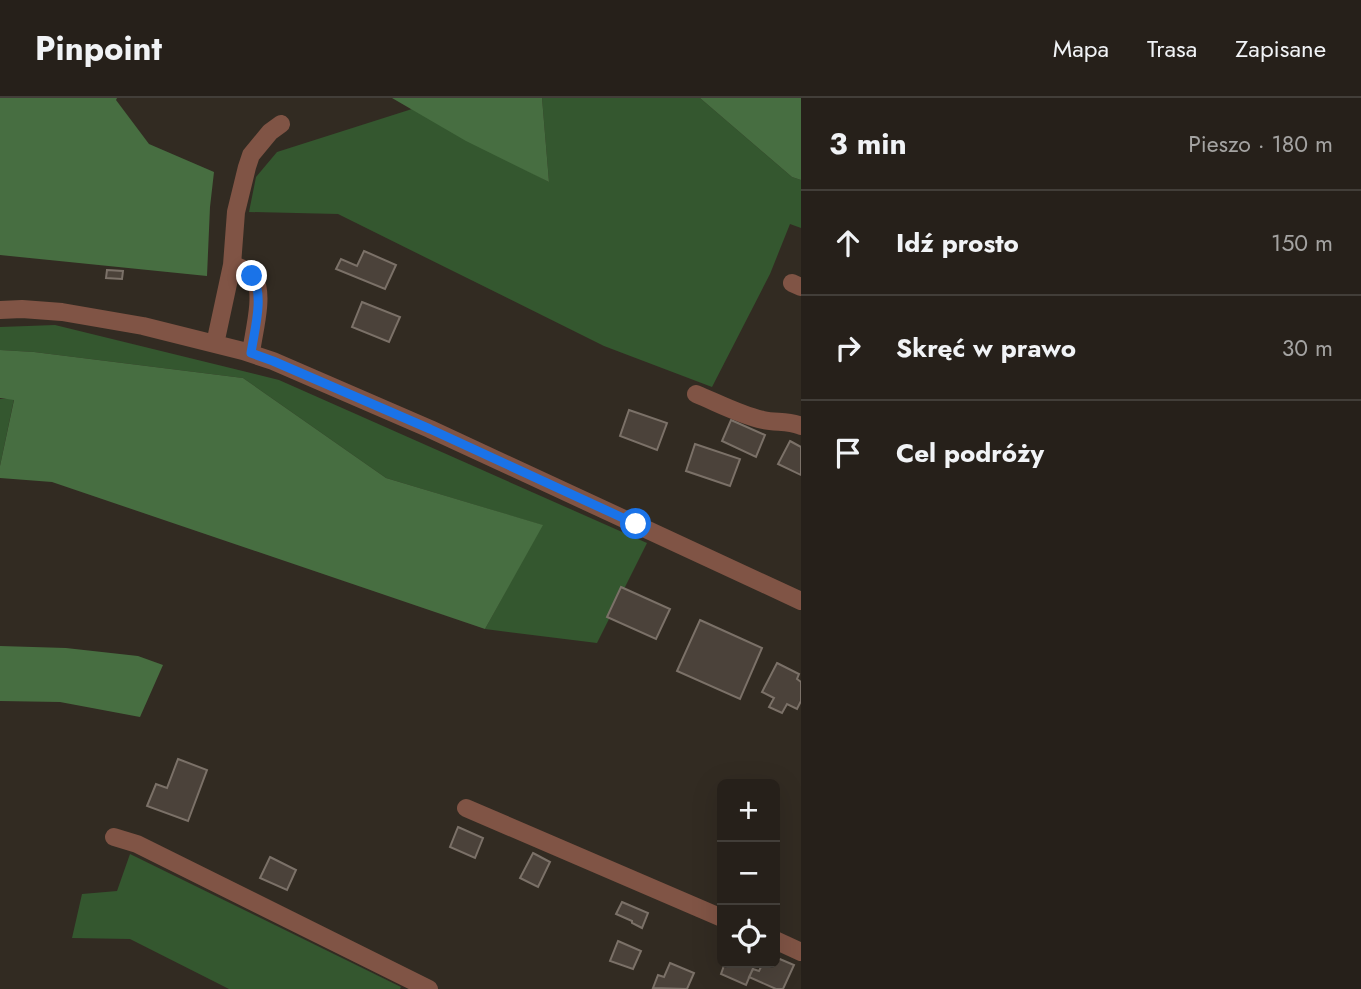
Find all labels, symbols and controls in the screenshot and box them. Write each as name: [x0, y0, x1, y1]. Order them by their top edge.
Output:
text: Pinpoint: [35, 25, 162, 72]
text: Mapa: [1053, 31, 1109, 66]
text: Trasa: [1147, 31, 1197, 66]
text: Zapisane: [1235, 31, 1326, 66]
text: 3 min: [829, 122, 907, 165]
text: Pieszo · 180 m: [1188, 127, 1333, 161]
icon: ahead: [829, 224, 867, 262]
text: Idź prosto: [896, 224, 1019, 262]
text: 150 m: [1271, 226, 1333, 260]
route end: [236, 260, 267, 291]
icon: right: [829, 329, 867, 367]
text: Skręć w prawo: [896, 329, 1076, 367]
text: 30 m: [1282, 331, 1333, 365]
icon: arrive: [829, 434, 867, 472]
text: Cel podróży: [896, 434, 1044, 472]
route start: [620, 508, 651, 539]
map controls: [717, 779, 780, 968]
button: +: [717, 779, 780, 842]
button: −: [717, 842, 780, 905]
button: locate: [717, 905, 780, 968]

